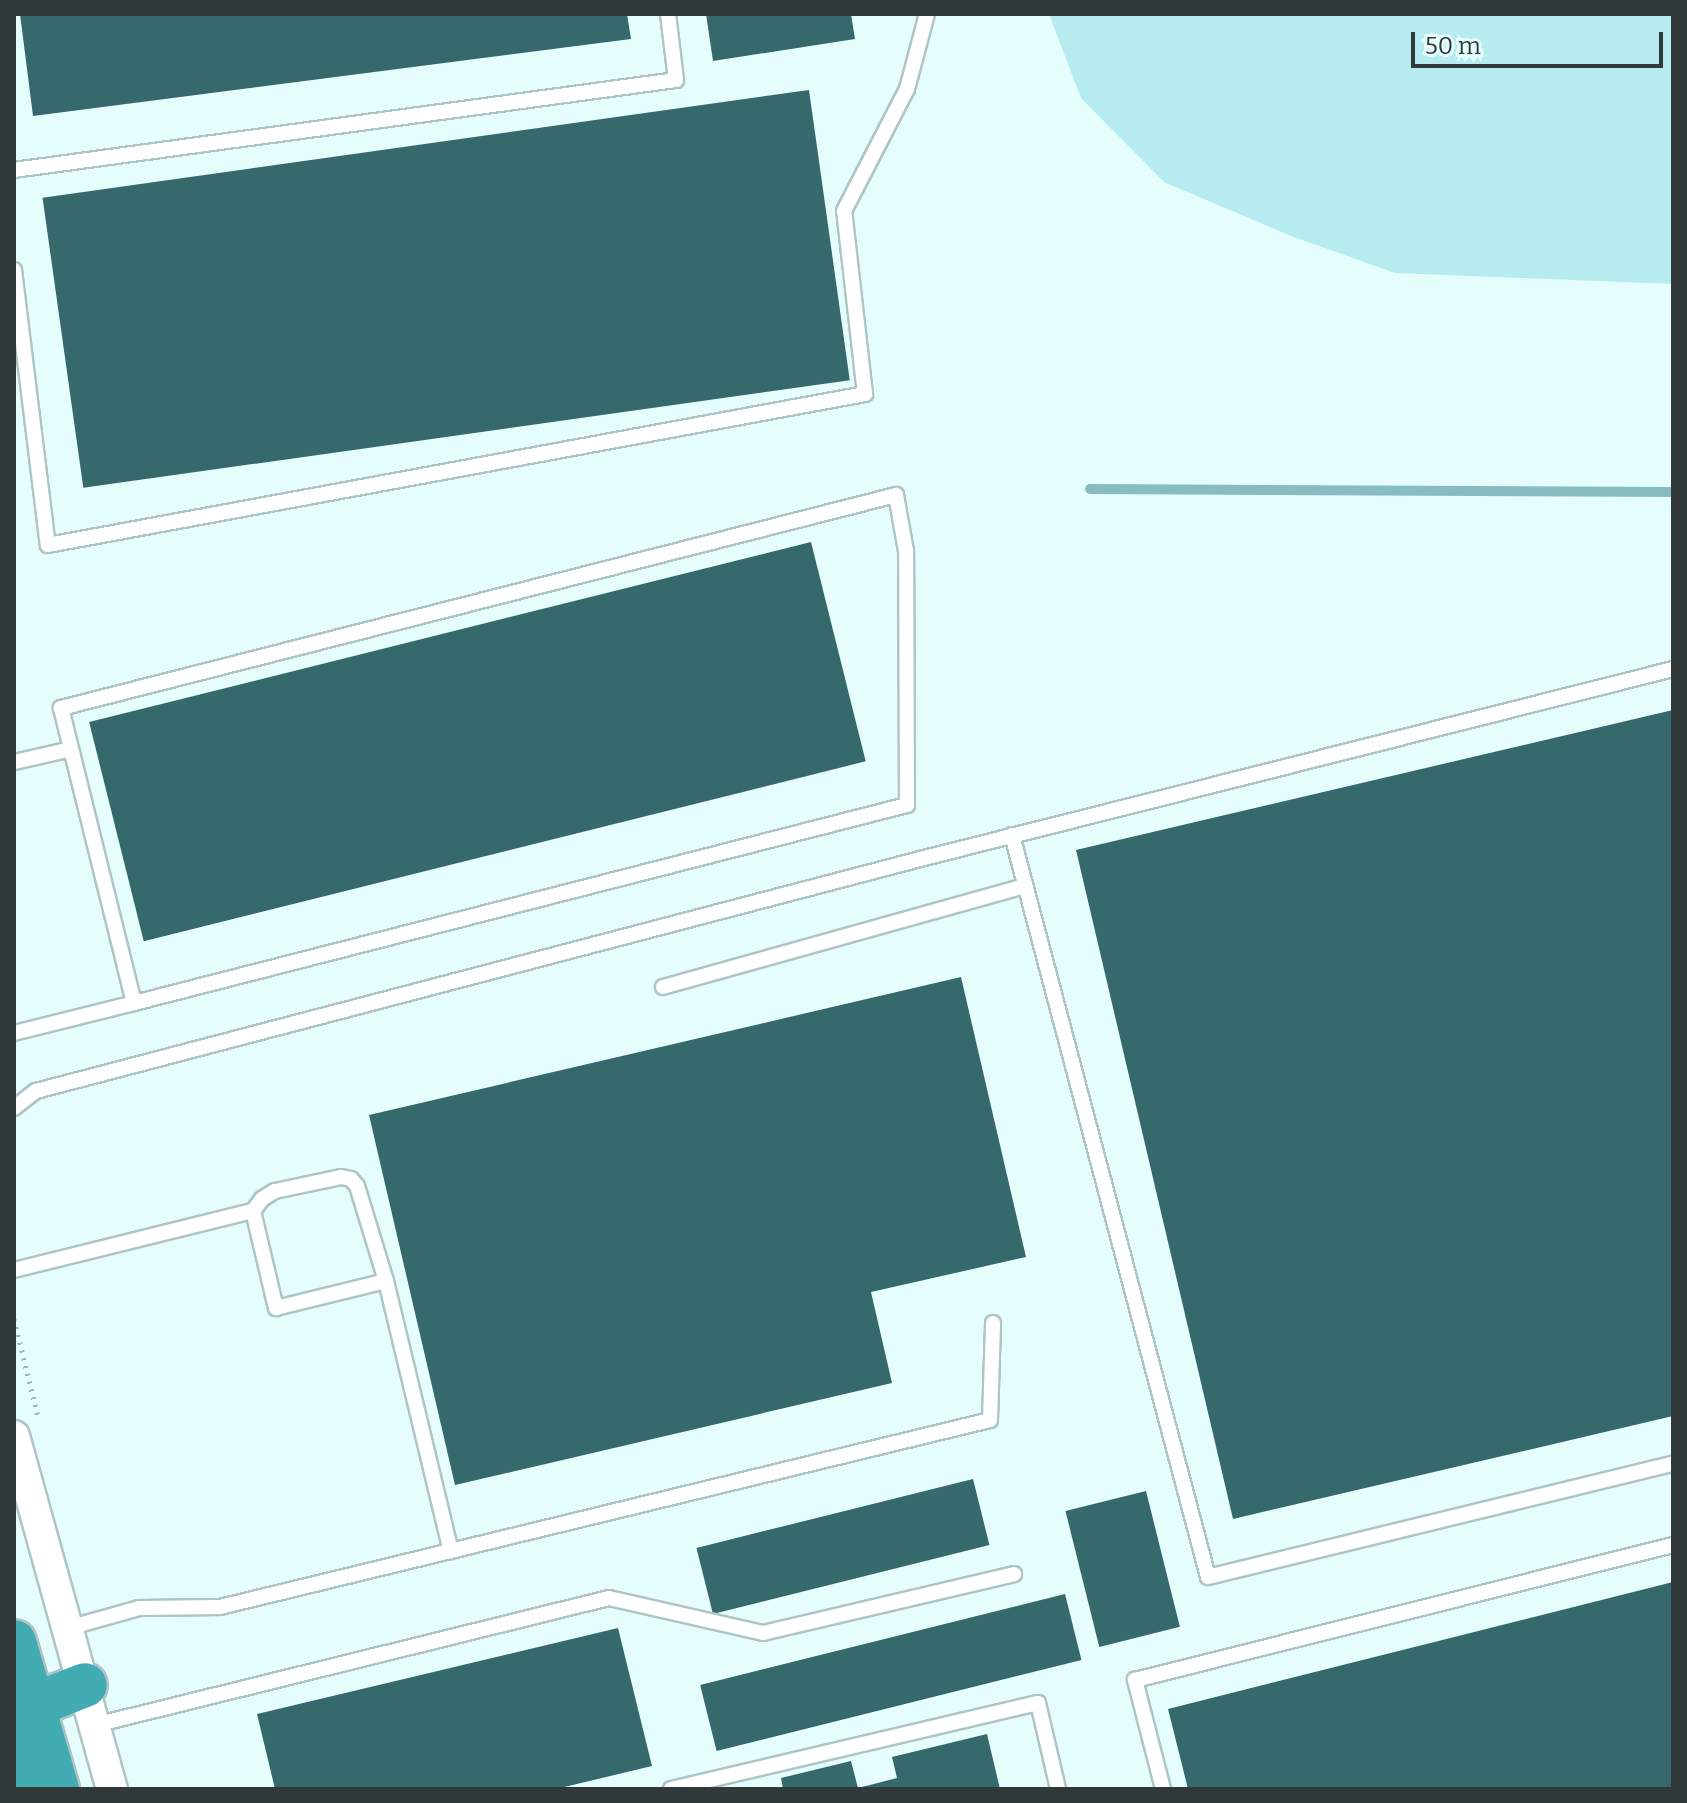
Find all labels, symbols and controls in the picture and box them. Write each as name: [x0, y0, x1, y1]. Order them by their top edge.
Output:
scale bar: [1415, 16, 1667, 66]
text: 50 m: [1425, 32, 1481, 60]

